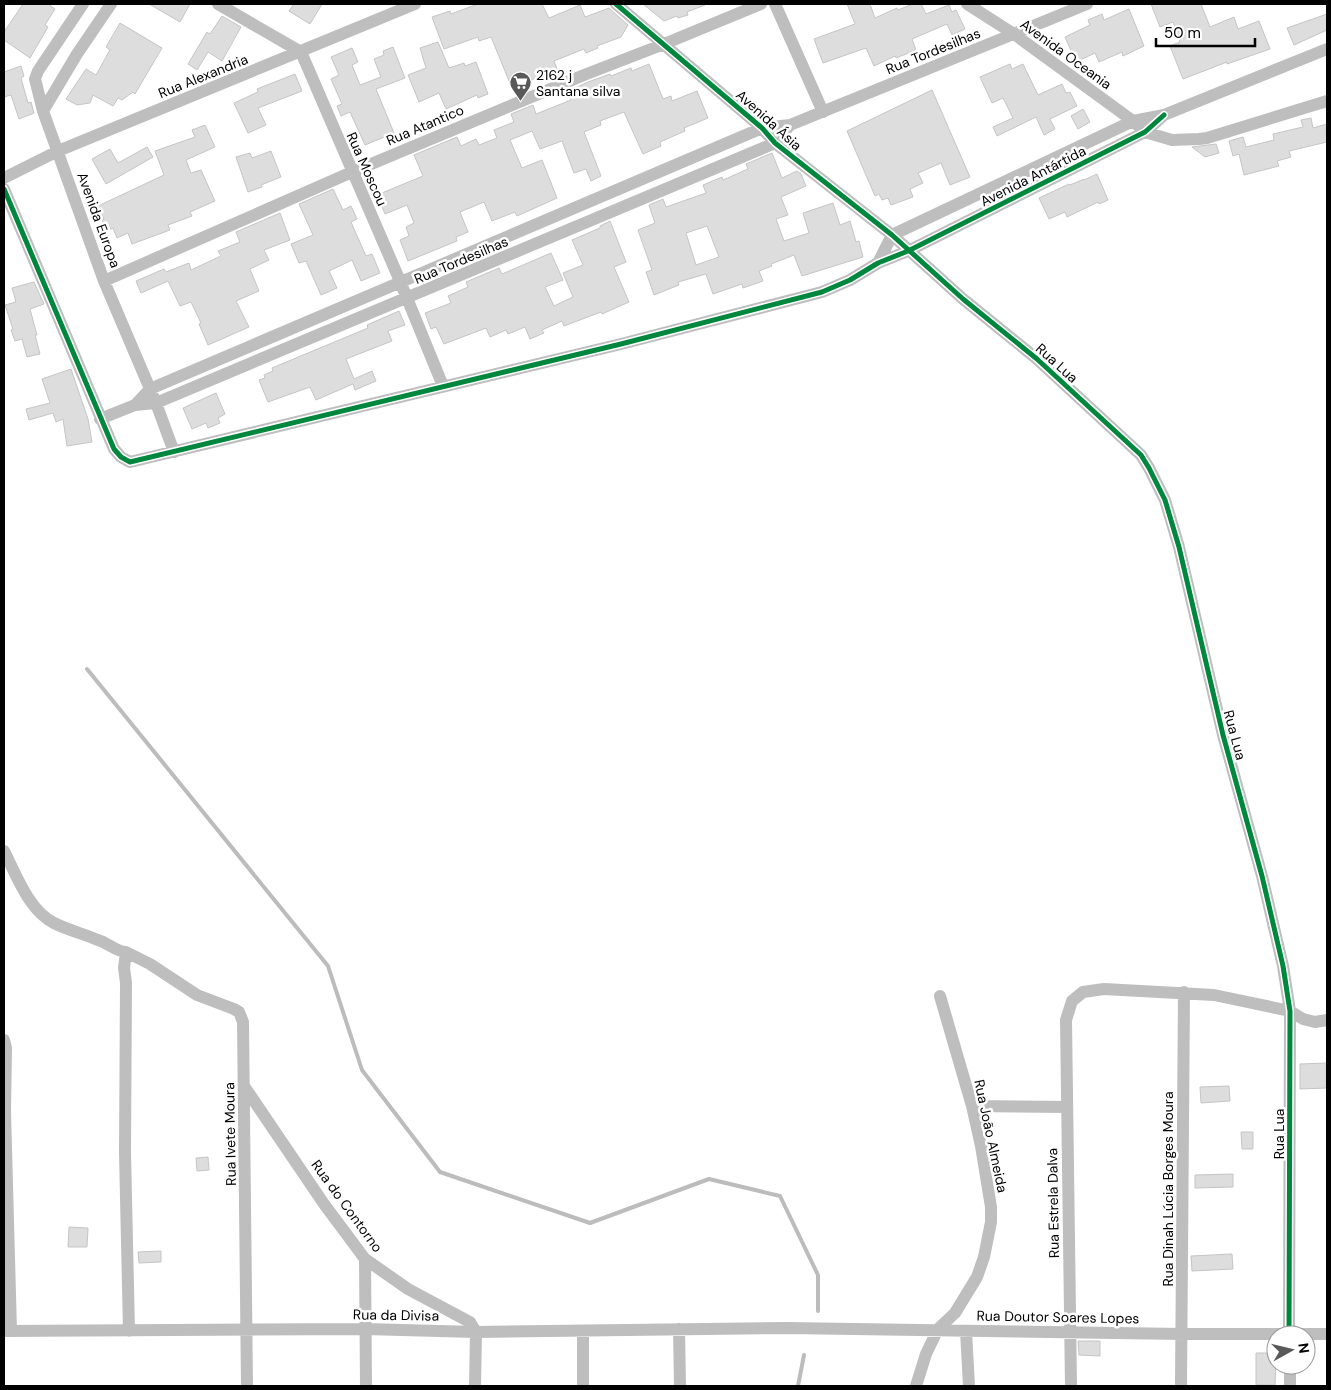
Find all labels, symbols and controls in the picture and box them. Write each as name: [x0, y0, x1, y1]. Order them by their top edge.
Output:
street label: Avenida Oceania: [1017, 15, 1115, 93]
scale bar: [1156, 15, 1255, 47]
text: 50 m: [1164, 23, 1201, 43]
street label: Rua Tordesilhas: [883, 24, 983, 78]
street label: Rua Alexandria: [155, 50, 251, 102]
place label: 2162 j Santana silva: [536, 66, 620, 100]
supermarket icon: 2162 j Santana silva: [508, 71, 532, 102]
street label: Avenida Ásia: [732, 86, 806, 154]
street label: Rua Atantico: [383, 101, 467, 149]
street label: Rua Moscou: [343, 129, 391, 209]
street label: Avenida Antártida: [977, 142, 1089, 210]
street label: Avenida Europa: [73, 170, 125, 270]
street label: Rua Tordesilhas: [411, 232, 511, 288]
street label: Rua Lua: [1032, 339, 1082, 387]
street label: Rua Lua: [1220, 708, 1250, 762]
street label: Rua João Almeida: [970, 1078, 1012, 1194]
street label: Rua Ivete Moura: [220, 1082, 240, 1186]
street label: Rua Dinah Lúcia Borges Moura: [1159, 1091, 1177, 1287]
street label: Rua Lua: [1270, 1109, 1288, 1159]
street label: Rua Estrela Dalva: [1043, 1148, 1063, 1258]
street label: Rua do Contorno: [307, 1156, 387, 1256]
street label: Rua da Divisa: [353, 1305, 439, 1325]
street label: Rua Doutor Soares Lopes: [976, 1307, 1140, 1327]
north arrow: [1266, 1325, 1316, 1375]
text: N: [1294, 1342, 1313, 1355]

